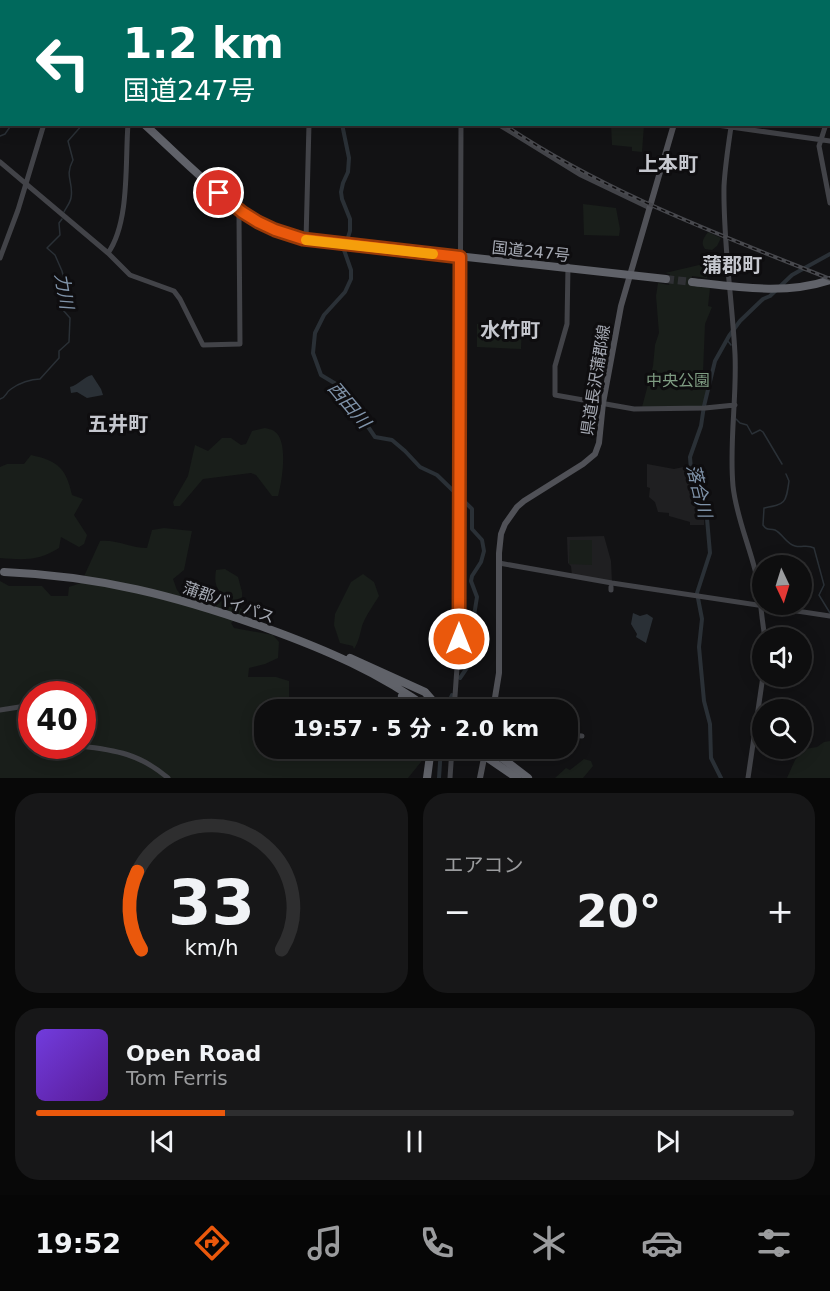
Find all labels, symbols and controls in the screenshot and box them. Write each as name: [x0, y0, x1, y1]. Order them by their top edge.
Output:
text: 1.2 km: [123, 19, 284, 68]
icon: left: [24, 24, 102, 102]
text: 国道247号: [123, 75, 256, 106]
district label: 上本町: [638, 152, 698, 176]
pin: [193, 167, 244, 218]
icon: arrive: [202, 176, 235, 209]
street label: 国道247号: [491, 238, 571, 265]
district label: 蒲郡町: [702, 253, 762, 277]
water label: 力川: [51, 271, 78, 312]
district label: 水竹町: [480, 318, 540, 342]
street label: 県道長沢蒲郡線: [577, 323, 614, 437]
park label: 中央公園: [646, 371, 710, 390]
water label: 西田川: [324, 377, 376, 434]
district label: 五井町: [88, 412, 148, 436]
water label: 落合川: [683, 462, 717, 522]
north arrow: [752, 555, 812, 615]
map controls: [752, 555, 812, 759]
street label: 蒲郡バイパス: [181, 578, 277, 627]
position arrow: [427, 607, 491, 671]
button: sound: [752, 627, 812, 687]
speed limit sign: 40: [18, 681, 96, 759]
button: search: [752, 699, 812, 759]
text: 19:57 · 5 分 · 2.0 km: [293, 716, 539, 741]
text: エアコン: [444, 853, 524, 877]
text: 33: [168, 866, 255, 939]
text: 20°: [576, 885, 661, 938]
text: −: [444, 892, 471, 931]
text: +: [766, 892, 794, 931]
text: km/h: [184, 935, 238, 960]
text: Open Road: [126, 1041, 261, 1066]
text: Tom Ferris: [126, 1066, 228, 1090]
icon: previous: [146, 1125, 179, 1158]
icon: pause: [398, 1125, 431, 1158]
icon: next: [651, 1125, 684, 1158]
icon: directions: [191, 1222, 233, 1264]
icon: music: [304, 1222, 346, 1264]
icon: phone: [416, 1222, 458, 1264]
icon: climate: [528, 1222, 570, 1264]
icon: car: [641, 1222, 683, 1264]
icon: filters: [753, 1222, 795, 1264]
text: 19:52: [35, 1228, 121, 1259]

